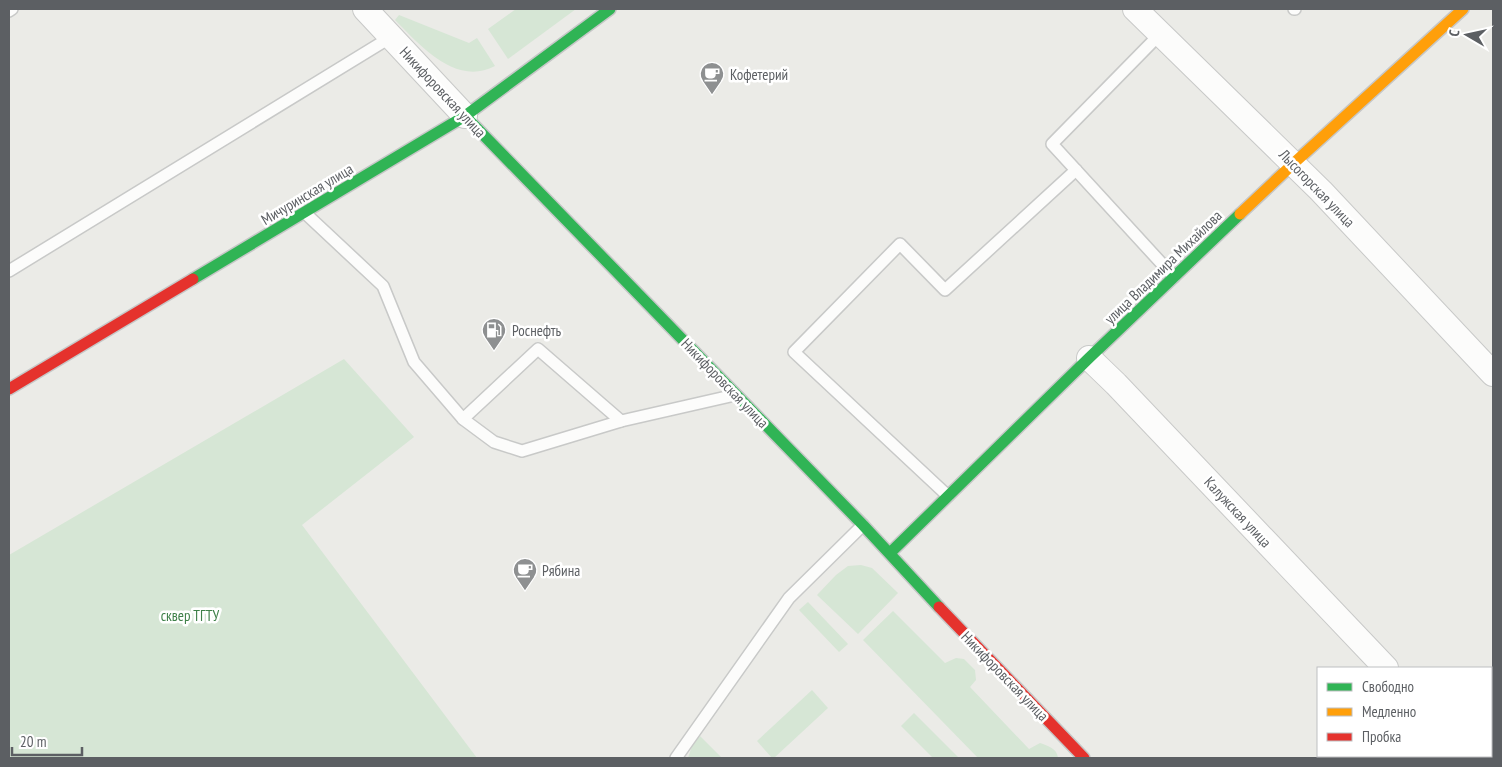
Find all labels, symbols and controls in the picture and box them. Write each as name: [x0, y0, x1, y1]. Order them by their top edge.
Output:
north arrow: [1442, 10, 1492, 60]
text: С: [1445, 28, 1464, 38]
street label: Никифоровская улица: [396, 43, 490, 141]
cafe icon: Кофетерий: [699, 61, 725, 95]
place label: Кофетерий: [730, 65, 788, 84]
street label: Лысогорская улица: [1274, 144, 1359, 231]
street label: Мичуринская улица: [257, 159, 357, 229]
street label: улица Владимира Михайлова: [1100, 206, 1226, 328]
fuel station icon: Роснефть: [481, 317, 507, 351]
place label: Роснефть: [512, 321, 562, 340]
street label: Никифоровская улица: [677, 334, 773, 432]
street label: Калужская улица: [1200, 473, 1276, 551]
cafe icon: Рябина: [512, 557, 538, 591]
place label: Рябина: [542, 561, 580, 580]
park label: сквер ТГТУ: [161, 606, 220, 625]
street label: Никифоровская улица: [957, 627, 1053, 725]
legend: [1317, 667, 1492, 757]
text: Свободно: [1362, 677, 1414, 696]
text: Медленно: [1362, 702, 1416, 721]
scale bar: [12, 724, 82, 756]
text: Пробка: [1362, 727, 1401, 746]
text: 20 m: [20, 732, 46, 751]

